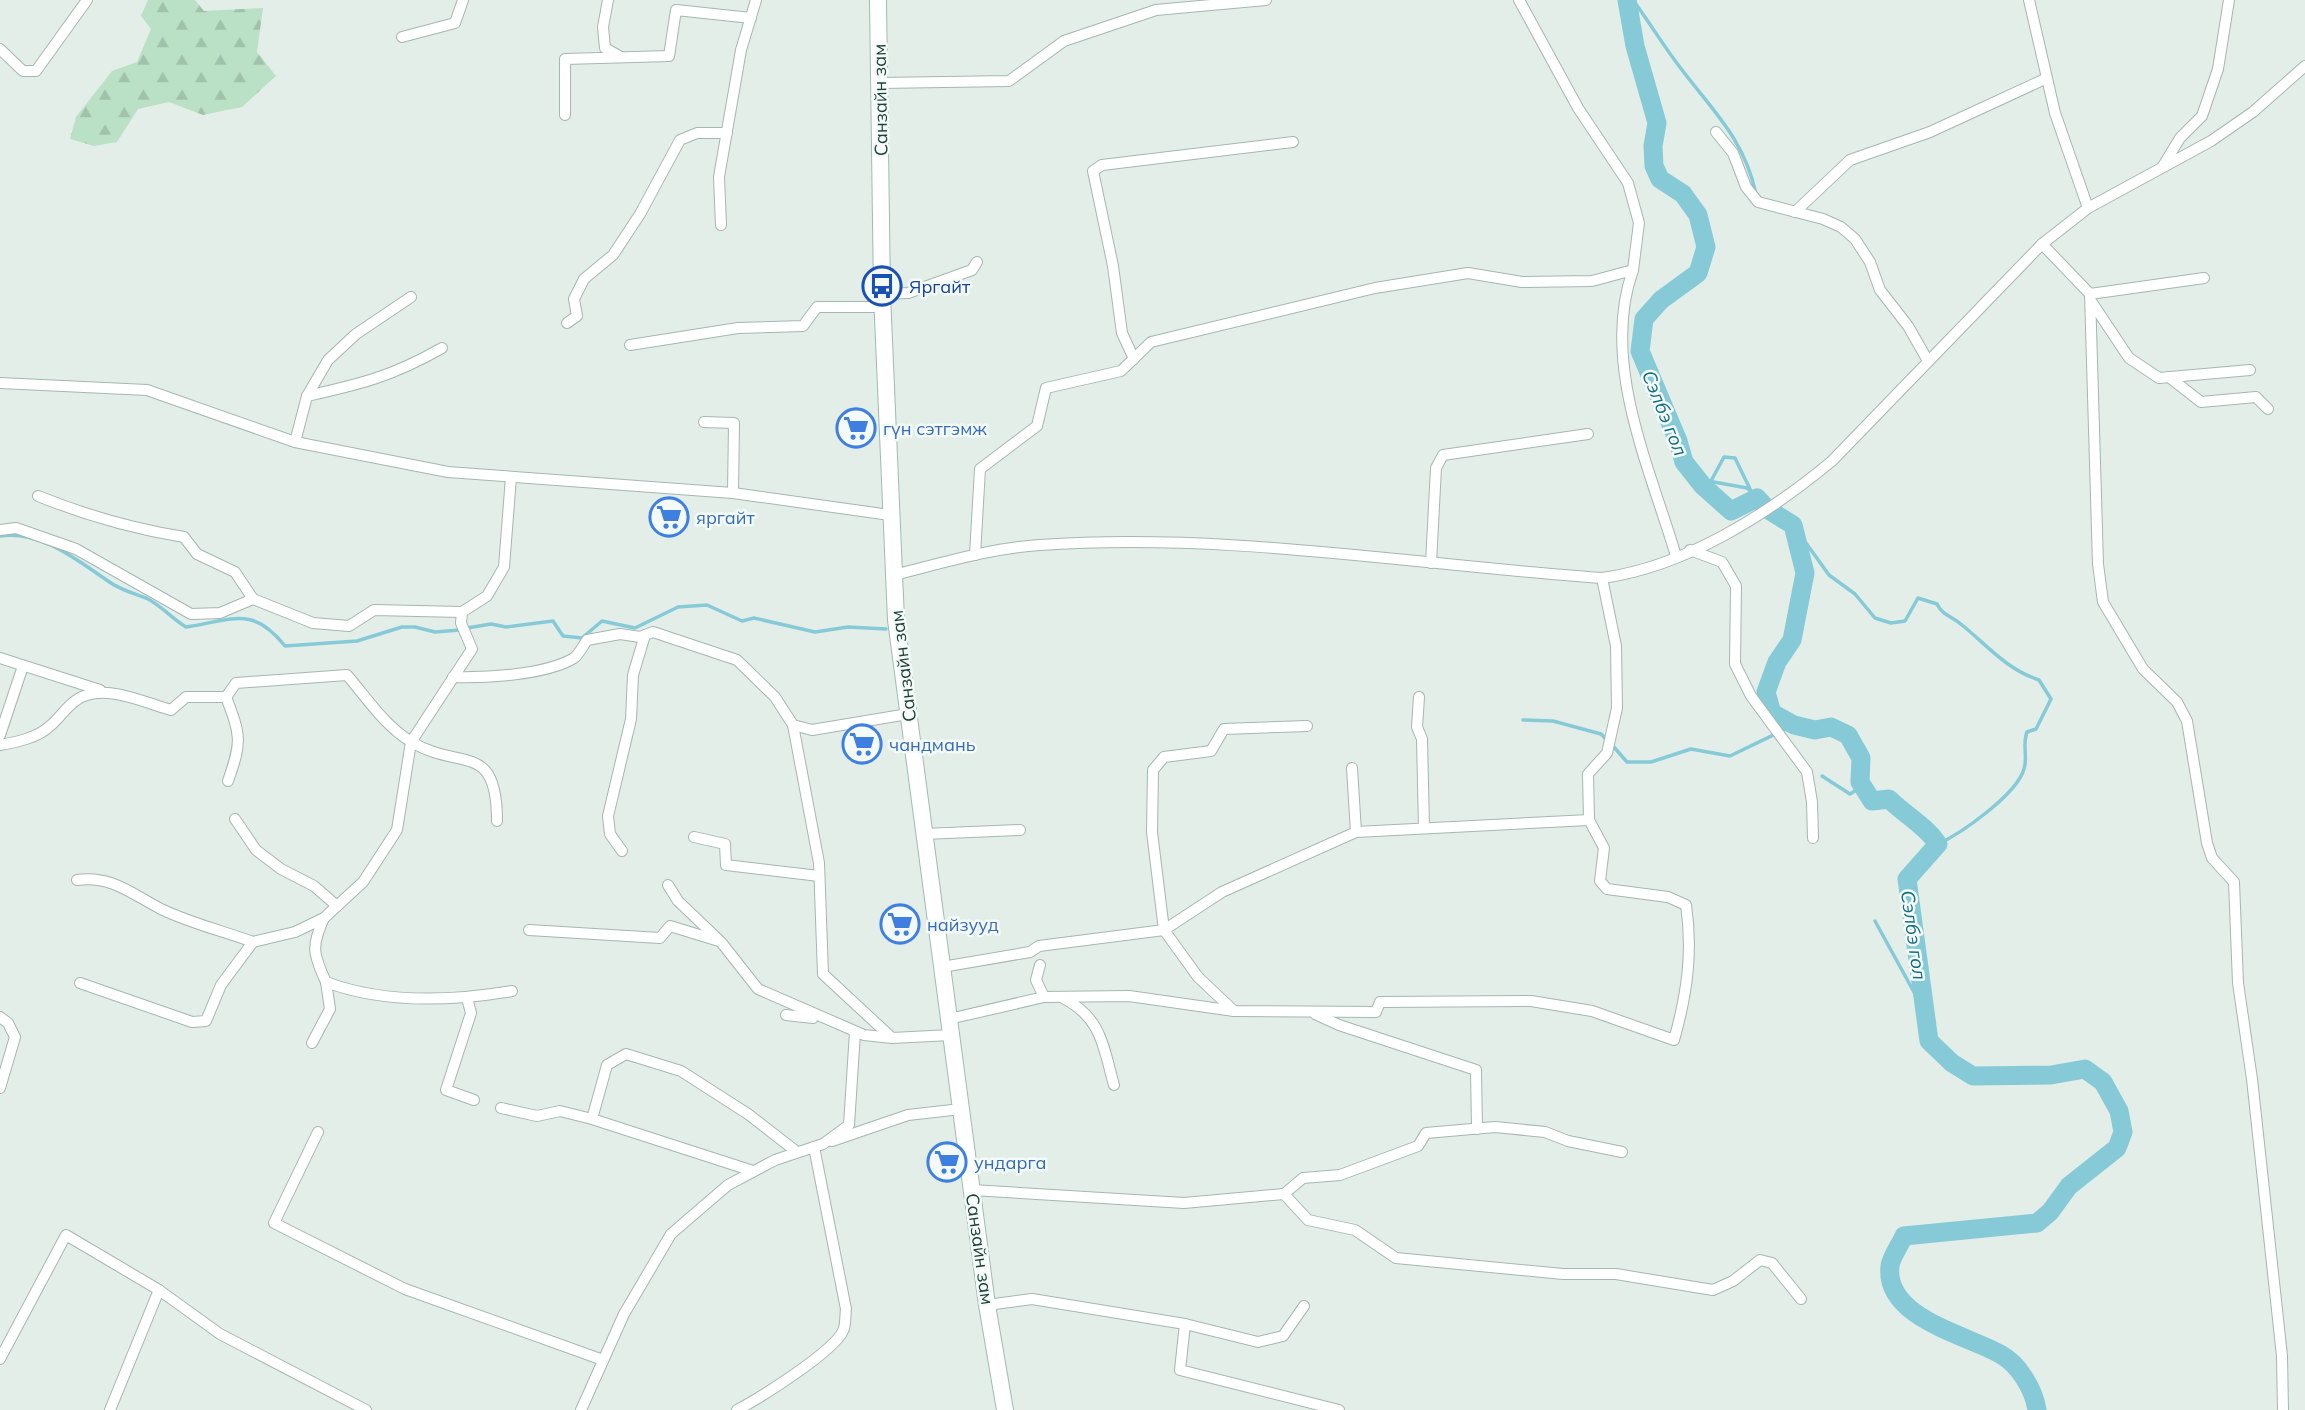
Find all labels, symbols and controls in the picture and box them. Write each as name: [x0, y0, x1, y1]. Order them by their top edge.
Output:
street label: Санзайн зам: [868, 44, 892, 156]
bus stop icon: Яргайт: [861, 265, 903, 307]
place label: Яргайт: [909, 275, 971, 298]
water label: Сэлбэ гол: [1637, 367, 1693, 459]
supermarket icon: гүн сэтгэмж: [835, 407, 877, 449]
place label: гүн сэтгэмж: [883, 417, 987, 440]
supermarket icon: яргайт: [648, 496, 690, 538]
place label: яргайт: [696, 506, 756, 529]
street label: Санзайн зам: [885, 609, 921, 723]
supermarket icon: чандмань: [841, 723, 883, 765]
place label: чандмань: [889, 733, 976, 756]
water label: Сэлбэ гол: [1896, 889, 1932, 981]
supermarket icon: найзууд: [879, 903, 921, 945]
place label: найзууд: [927, 913, 999, 936]
supermarket icon: ундарга: [926, 1141, 968, 1183]
place label: ундарга: [974, 1151, 1046, 1174]
street label: Санзайн зам: [961, 1192, 999, 1306]

